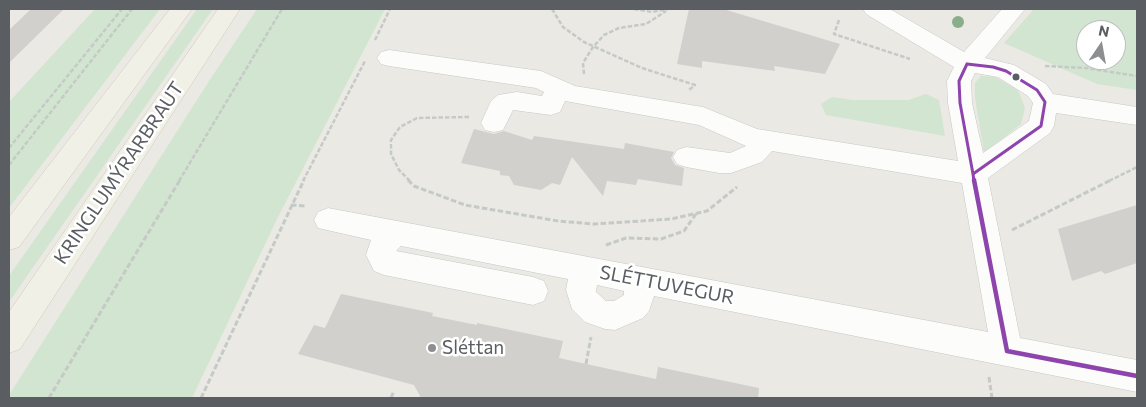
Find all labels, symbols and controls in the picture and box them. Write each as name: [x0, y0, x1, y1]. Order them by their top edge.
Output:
north arrow: [1076, 20, 1126, 70]
text: N: [1097, 21, 1111, 40]
unlabelled marker: [1011, 72, 1021, 82]
street label: KRINGLUMÝRARBRAUT: [49, 77, 189, 269]
street label: SLÉTTUVEGUR: [598, 261, 736, 309]
place label: Sléttan: [442, 337, 504, 359]
marker: Sléttan: [426, 342, 438, 354]

